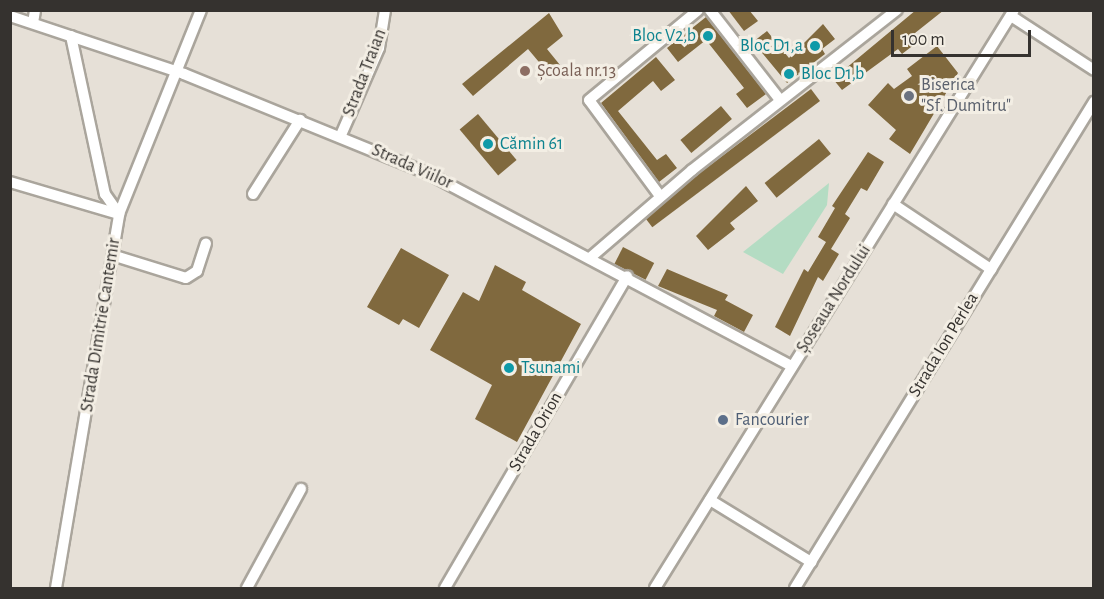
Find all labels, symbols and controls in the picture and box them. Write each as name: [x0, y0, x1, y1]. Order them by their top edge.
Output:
scale bar: [894, 18, 1034, 56]
place label: Bloc V2,b: [632, 25, 696, 47]
street label: Strada Traian: [338, 26, 392, 120]
marker: Bloc V2,b: [701, 29, 715, 43]
text: 100 m: [902, 31, 945, 49]
place label: Bloc D1,a: [740, 35, 803, 57]
marker: Bloc D1,a: [808, 39, 822, 53]
place label: Școala nr.13: [537, 60, 616, 82]
place label: Bloc D1,b: [801, 63, 864, 85]
marker: Școala nr.13: [518, 64, 532, 78]
marker: Bloc D1,b: [782, 67, 796, 81]
place label: Biserica "Sf. Dumitru": [921, 75, 1011, 118]
marker: Biserica "Sf. Dumitru": [902, 89, 916, 103]
place label: Cămin 61: [500, 133, 563, 155]
marker: Cămin 61: [481, 137, 495, 151]
street label: Strada Viilor: [368, 140, 456, 194]
street label: Strada Dimitrie Cantemir: [77, 236, 125, 414]
street label: Șoseaua Nordului: [792, 241, 876, 357]
street label: Strada Ion Perlea: [904, 289, 984, 401]
place label: Tsunami: [521, 357, 580, 379]
marker: Tsunami: [502, 361, 516, 375]
street label: Strada Orion: [505, 388, 567, 476]
place label: Fancourier: [735, 409, 809, 431]
marker: Fancourier: [716, 413, 730, 427]

